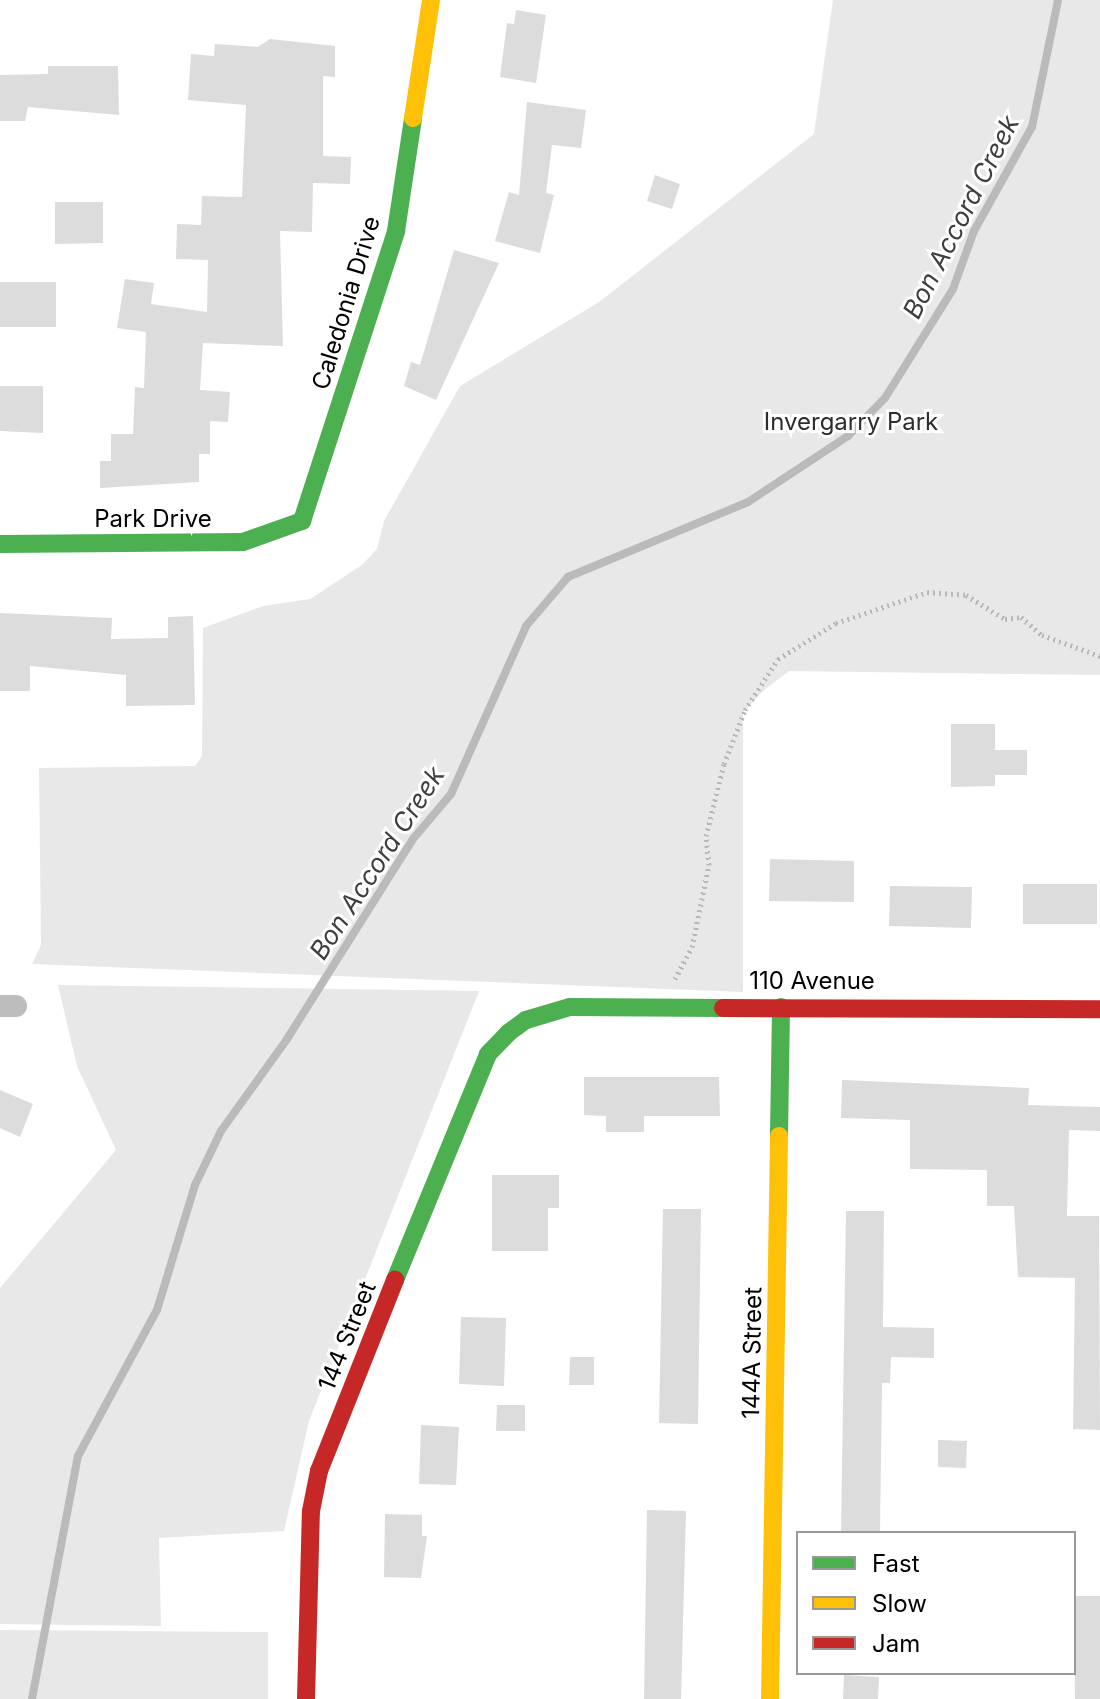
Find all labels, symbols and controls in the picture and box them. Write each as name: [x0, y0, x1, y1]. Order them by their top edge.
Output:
water label: Bon Accord Creek: [896, 110, 1026, 324]
street label: Caledonia Drive: [306, 213, 386, 393]
park label: Invergarry Park: [764, 408, 938, 436]
street label: Park Drive: [94, 505, 212, 533]
water label: Bon Accord Creek: [303, 761, 451, 965]
street label: 110 Avenue: [749, 967, 875, 995]
street label: 144 Street: [312, 1277, 382, 1395]
street label: 144A Street: [736, 1287, 768, 1419]
legend: [796, 1531, 1076, 1675]
text: Fast: [872, 1549, 920, 1578]
text: Slow: [872, 1589, 927, 1618]
text: Jam: [872, 1629, 920, 1658]

